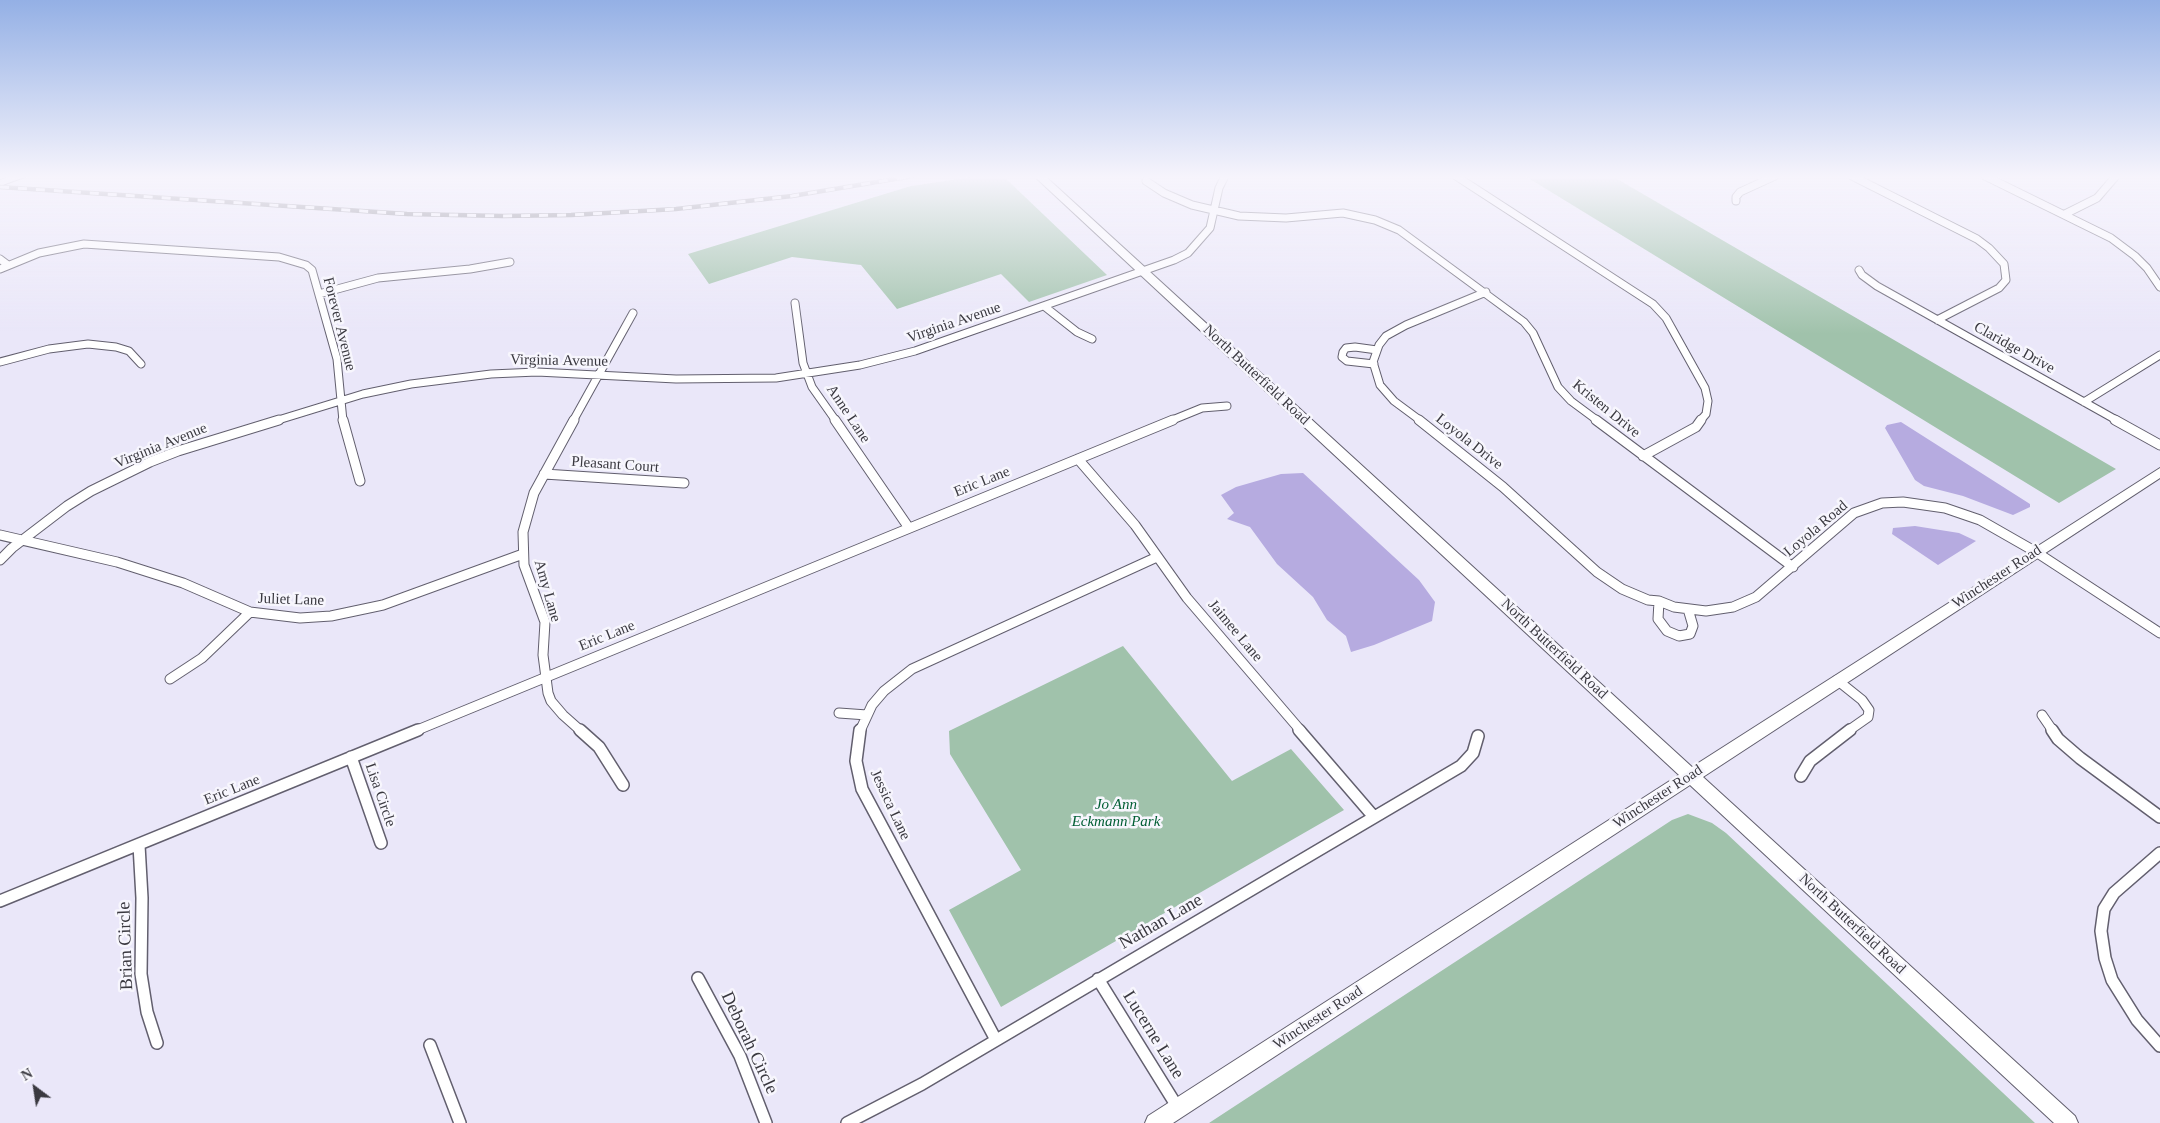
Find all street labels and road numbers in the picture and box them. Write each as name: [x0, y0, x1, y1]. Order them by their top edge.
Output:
street label: Forever Avenue: [319, 275, 359, 373]
street label: Virginia Avenue: [905, 299, 1003, 347]
street label: Claridge Drive: [1970, 318, 2058, 378]
street label: North Butterfield Road: [1199, 321, 1313, 429]
street label: Virginia Avenue: [510, 351, 608, 371]
street label: Kristen Drive: [1568, 376, 1644, 442]
street label: Anne Lane: [822, 382, 874, 446]
street label: Loyola Drive: [1432, 410, 1506, 474]
street label: Virginia Avenue: [112, 419, 210, 473]
street label: Pleasant Court: [571, 453, 659, 477]
street label: Eric Lane: [951, 463, 1013, 501]
street label: Loyola Road: [1780, 497, 1852, 561]
street label: Winchester Road: [1949, 541, 2045, 613]
street label: Amy Lane: [530, 558, 564, 624]
street label: Juliet Lane: [258, 590, 324, 610]
street label: North Butterfield Road: [1497, 595, 1611, 703]
street label: Jaimee Lane: [1204, 596, 1266, 666]
street label: Eric Lane: [576, 617, 638, 655]
street label: Lisa Circle: [361, 761, 399, 829]
street label: Winchester Road: [1610, 761, 1706, 833]
street label: Jessica Lane: [866, 767, 914, 843]
street label: Eric Lane: [201, 771, 263, 809]
street label: North Butterfield Road: [1795, 870, 1909, 978]
street label: Nathan Lane: [1116, 890, 1206, 954]
street label: Brian Circle: [114, 901, 138, 991]
street label: Winchester Road: [1270, 982, 1366, 1054]
street label: Lucerne Lane: [1117, 987, 1189, 1083]
street label: Deborah Circle: [716, 988, 782, 1098]

